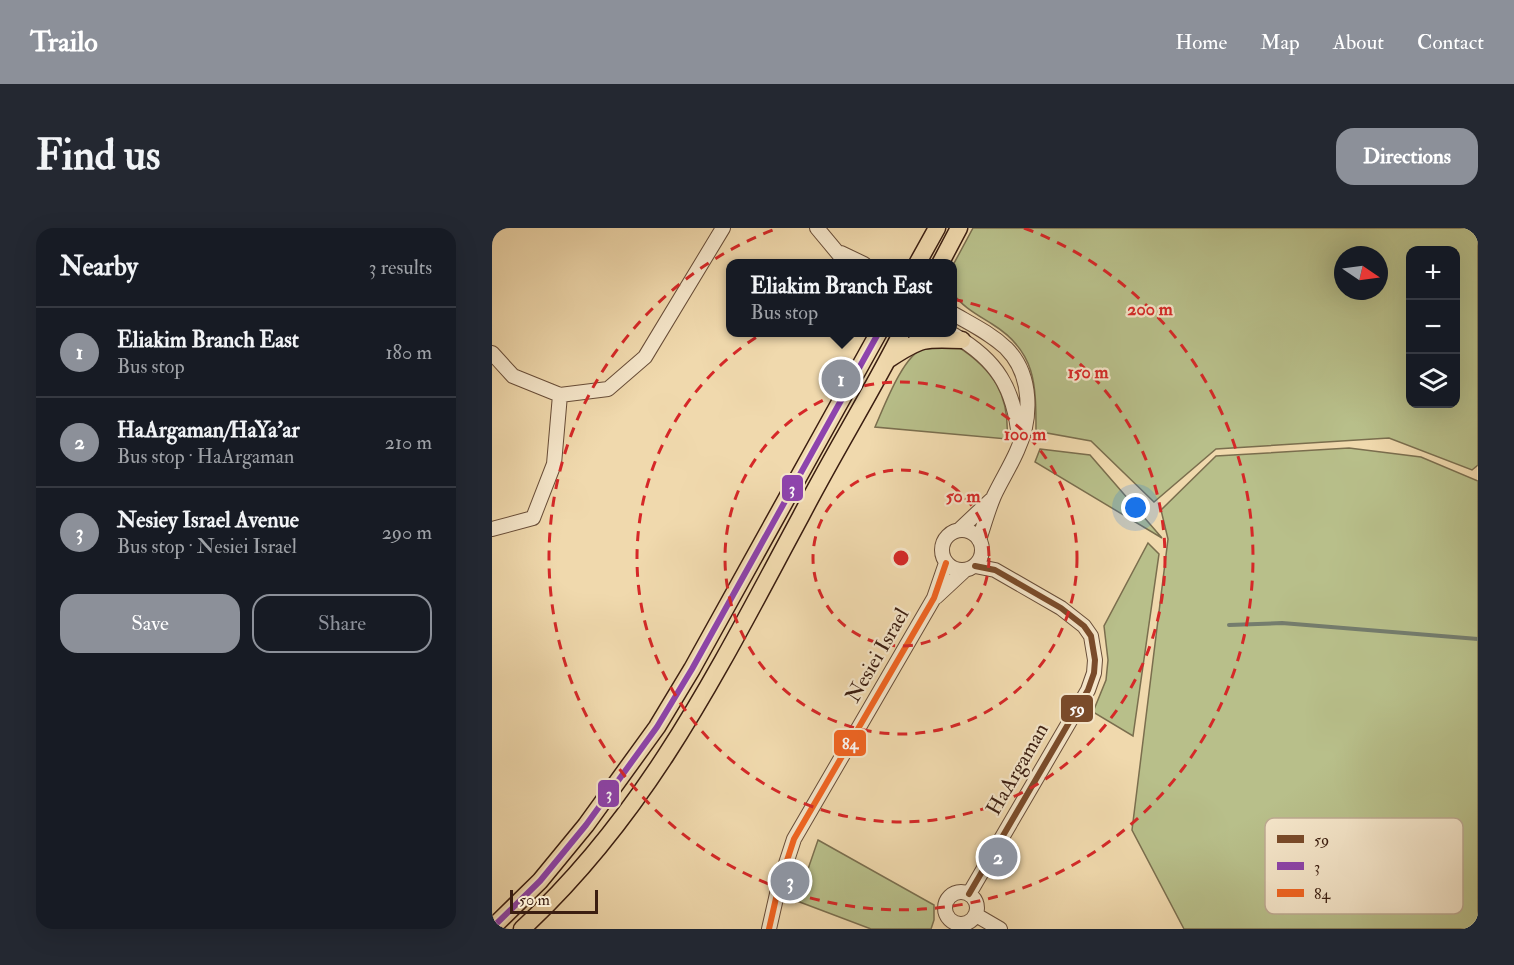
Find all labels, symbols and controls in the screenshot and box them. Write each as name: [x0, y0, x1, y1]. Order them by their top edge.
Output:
text: Trailo: [30, 25, 98, 60]
text: Home: [1175, 29, 1227, 56]
text: Map: [1260, 29, 1300, 56]
text: About: [1333, 29, 1384, 56]
text: Contact: [1417, 29, 1484, 56]
button: Directions: [1336, 128, 1478, 185]
text: Find us: [36, 130, 160, 182]
north arrow: [1334, 246, 1388, 300]
map controls: [1406, 246, 1460, 408]
button: +: [1406, 246, 1460, 300]
text: Nearby: [60, 251, 138, 283]
text: 3 results: [369, 255, 432, 280]
popup: [726, 259, 957, 337]
text: Eliakim Branch East: [751, 272, 932, 300]
text: 200 m: [1127, 298, 1174, 321]
text: Bus stop: [751, 300, 818, 325]
button: −: [1406, 300, 1460, 354]
text: Eliakim Branch East: [117, 326, 299, 354]
text: 1: [76, 340, 83, 365]
text: 180 m: [385, 340, 432, 365]
text: Bus stop: [117, 354, 185, 379]
button: layers: [1406, 354, 1460, 408]
pin: 1: [822, 356, 860, 402]
text: 150 m: [1067, 361, 1110, 384]
text: HaArgaman/HaYa'ar: [117, 416, 300, 444]
text: 100 m: [1004, 423, 1047, 446]
text: 2: [74, 430, 85, 455]
text: 210 m: [385, 430, 432, 455]
text: Bus stop · HaArgaman: [117, 444, 294, 469]
line badge: 3: [781, 474, 804, 502]
text: 3: [789, 479, 795, 499]
text: 50 m: [946, 485, 981, 508]
your location: [1121, 493, 1150, 522]
text: Nesiey Israel Avenue: [117, 506, 299, 534]
text: 3: [76, 520, 83, 545]
text: 290 m: [382, 520, 432, 545]
text: Bus stop · Nesiei Israel: [117, 534, 297, 559]
centre of rings: [891, 548, 911, 568]
button: Save: [60, 594, 240, 653]
button: Share: [252, 594, 432, 653]
street label: Nesiei Israel: [840, 603, 916, 707]
line badge: 59: [1060, 694, 1094, 723]
text: 59: [1069, 699, 1085, 719]
street label: HaArgaman: [980, 718, 1055, 820]
line badge: 84: [833, 729, 867, 757]
text: 84: [842, 734, 859, 754]
line badge: 3: [597, 779, 620, 808]
text: 3: [606, 784, 612, 804]
legend: [1265, 818, 1463, 914]
text: 59: [1314, 830, 1329, 850]
pin: 2: [978, 834, 1018, 880]
text: 3: [1314, 857, 1320, 877]
pin: 3: [770, 858, 810, 904]
text: 84: [1314, 884, 1332, 904]
scale bar: [510, 887, 598, 914]
text: 50 m: [519, 890, 550, 910]

